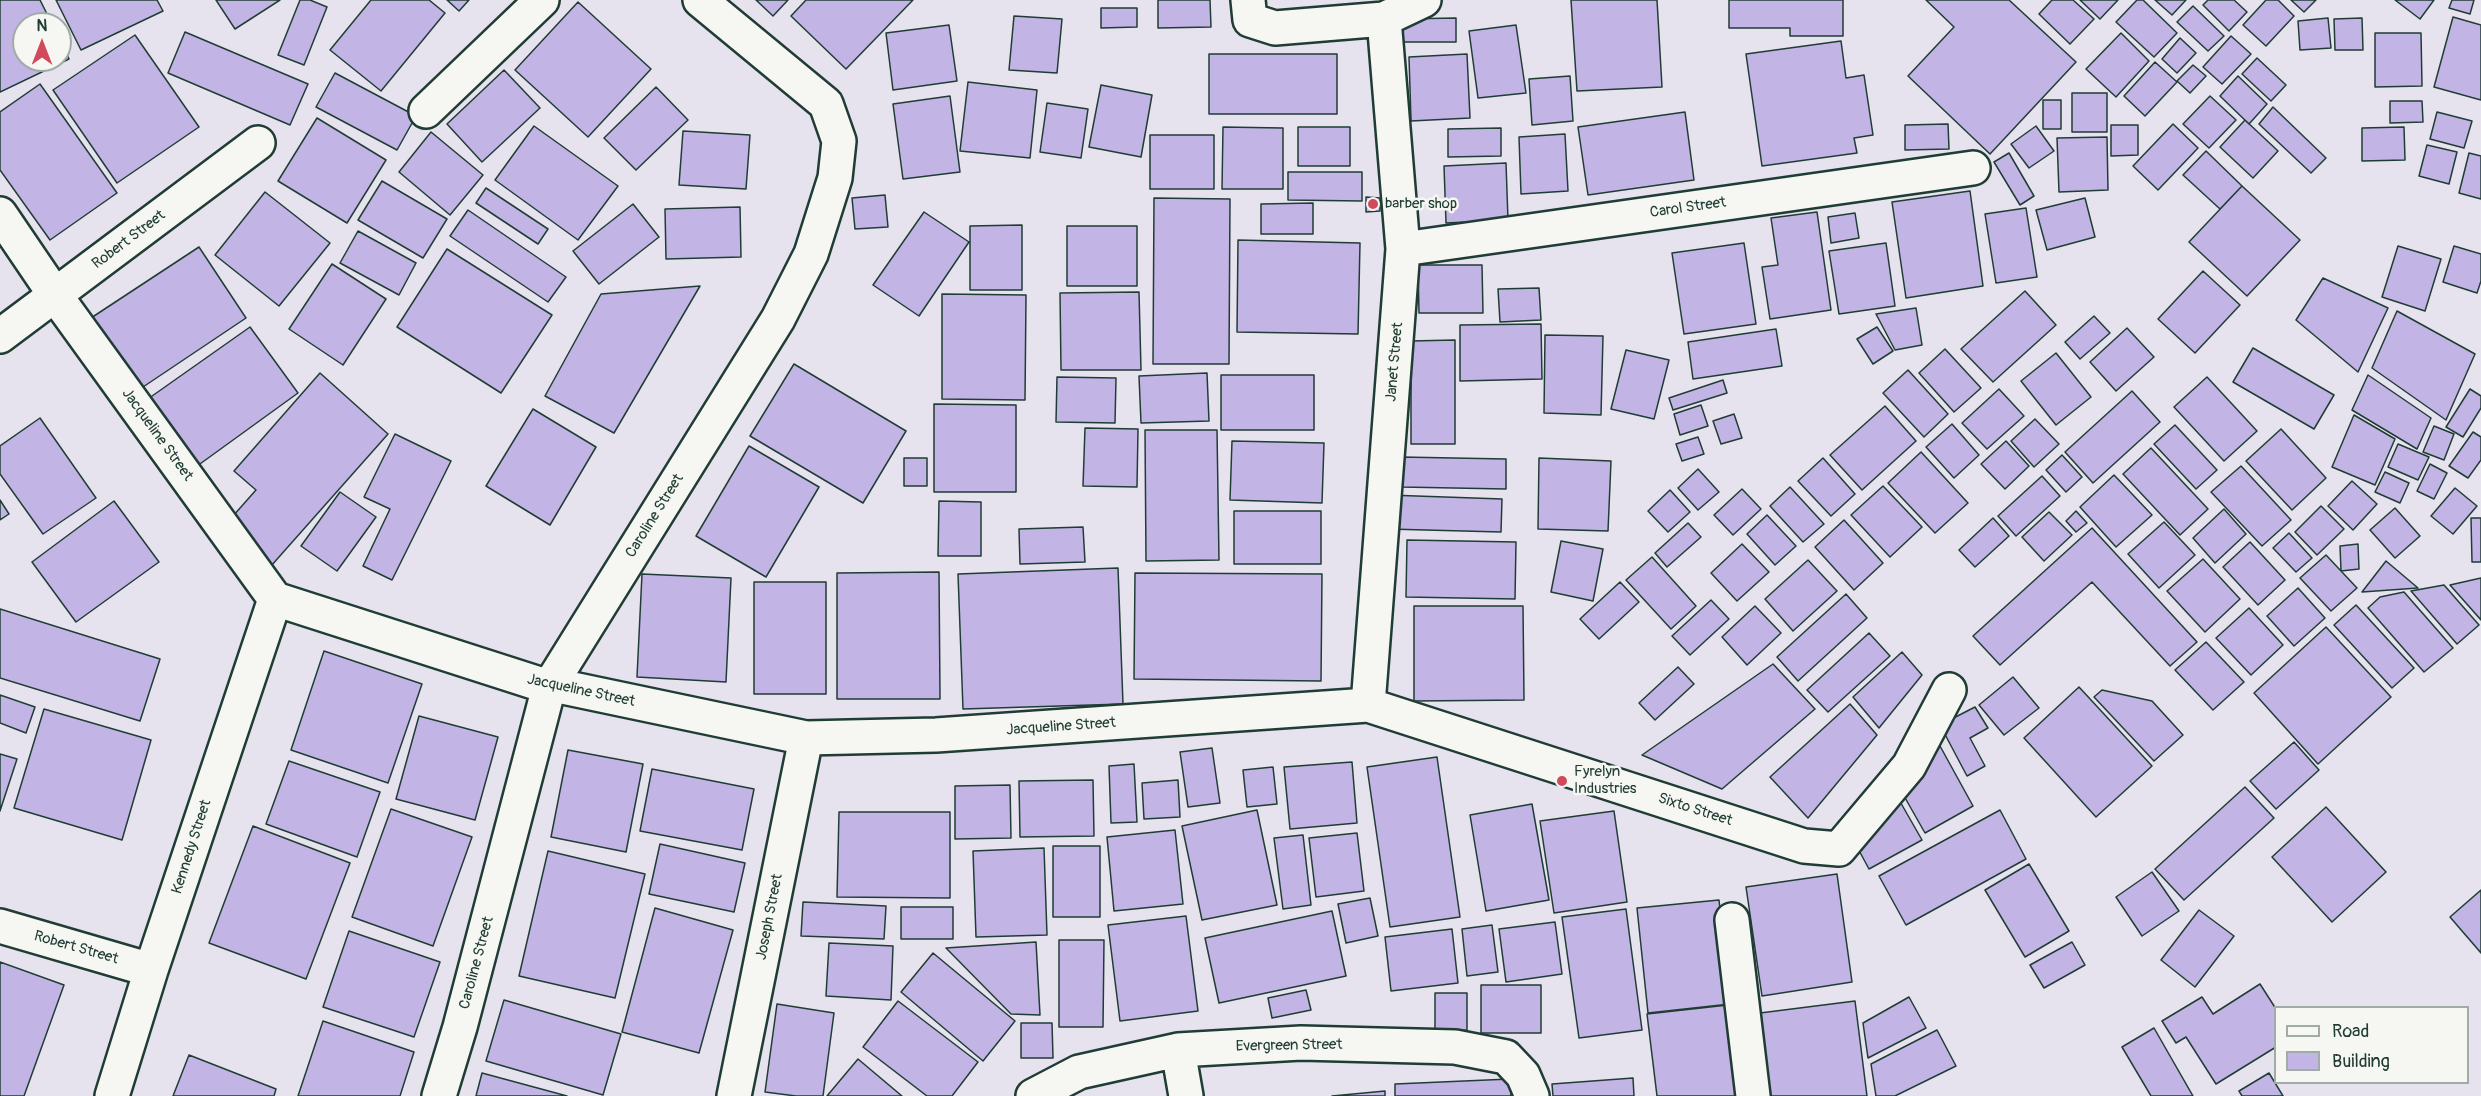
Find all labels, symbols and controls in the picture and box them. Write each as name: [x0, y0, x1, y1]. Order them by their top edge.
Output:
north arrow: [12, 12, 72, 72]
text: N: [37, 16, 47, 36]
street label: Carol Street: [1649, 194, 1727, 222]
place label: barber shop: [1385, 195, 1457, 213]
marker: barber shop: [1366, 197, 1380, 211]
street label: Robert Street: [89, 207, 169, 273]
street label: Janet Street: [1383, 322, 1407, 402]
street label: Jacqueline Street: [117, 385, 197, 485]
street label: Caroline Street: [622, 471, 688, 561]
street label: Jacqueline Street: [526, 671, 636, 711]
street label: Jacqueline Street: [1006, 714, 1116, 740]
place label: Fyrelyn Industries: [1574, 763, 1636, 798]
marker: Fyrelyn Industries: [1555, 774, 1569, 788]
street label: Sixto Street: [1656, 790, 1734, 830]
street label: Kennedy Street: [168, 798, 216, 896]
street label: Joseph Street: [753, 872, 787, 962]
street label: Caroline Street: [456, 915, 498, 1011]
street label: Robert Street: [32, 927, 120, 969]
legend: [2274, 1006, 2469, 1084]
text: Road: [2332, 1020, 2369, 1043]
street label: Evergreen Street: [1235, 1036, 1343, 1056]
text: Building: [2332, 1050, 2390, 1073]

